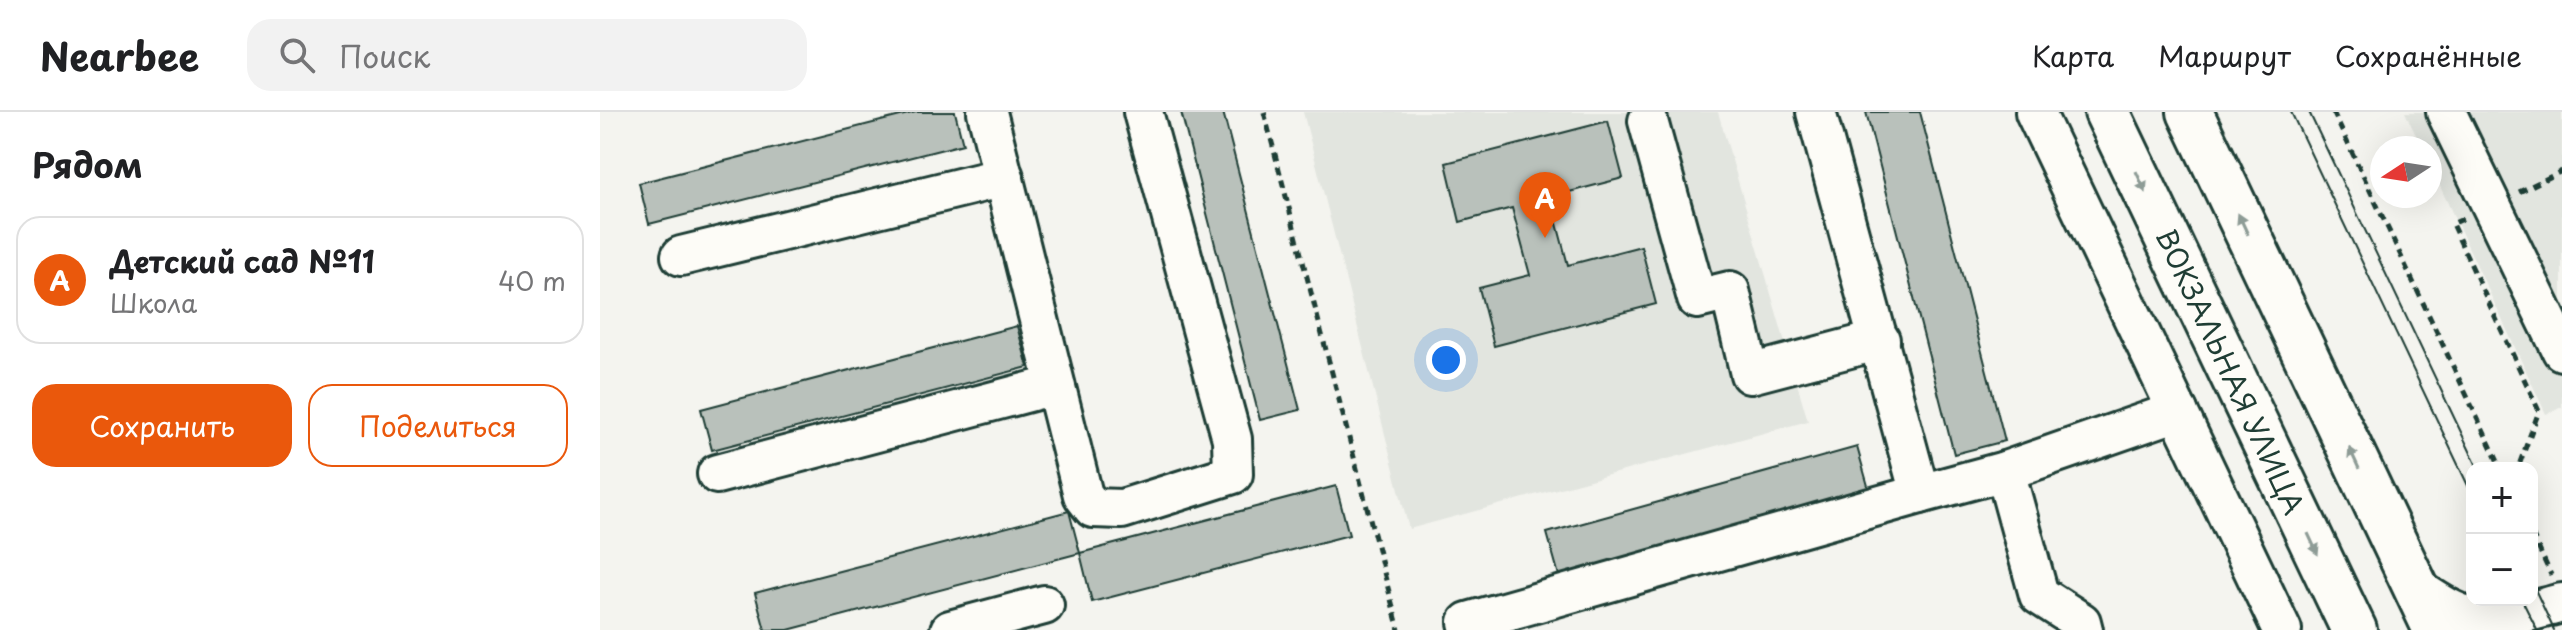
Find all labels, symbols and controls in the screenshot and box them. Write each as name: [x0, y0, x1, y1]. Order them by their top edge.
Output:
search box: [247, 19, 807, 91]
text: Nearbee: [40, 27, 199, 84]
icon: search: [275, 33, 319, 77]
text: Поиск: [339, 33, 430, 78]
text: Карта: [2032, 34, 2114, 77]
text: Маршрут: [2158, 34, 2291, 77]
text: Сохранённые: [2335, 34, 2522, 77]
north arrow: [2370, 136, 2442, 208]
text: Рядом: [32, 138, 143, 190]
one-way arrow: [2134, 171, 2148, 194]
pin: A: [1519, 172, 1571, 238]
one-way arrow: [2236, 212, 2250, 235]
street label: ВОКЗАЛЬНАЯ УЛИЦА: [2146, 221, 2316, 521]
text: Детский сад №11: [110, 238, 375, 283]
text: A: [50, 261, 70, 300]
text: 40 m: [498, 261, 566, 300]
text: Школа: [110, 283, 197, 322]
your location: [1426, 340, 1466, 380]
button: Сохранить: [32, 384, 292, 467]
button: Поделиться: [308, 384, 568, 467]
one-way arrow: [2347, 447, 2361, 470]
map controls: [2466, 462, 2538, 606]
button: +: [2466, 462, 2538, 534]
one-way arrow: [2306, 532, 2320, 555]
button: −: [2466, 534, 2538, 606]

